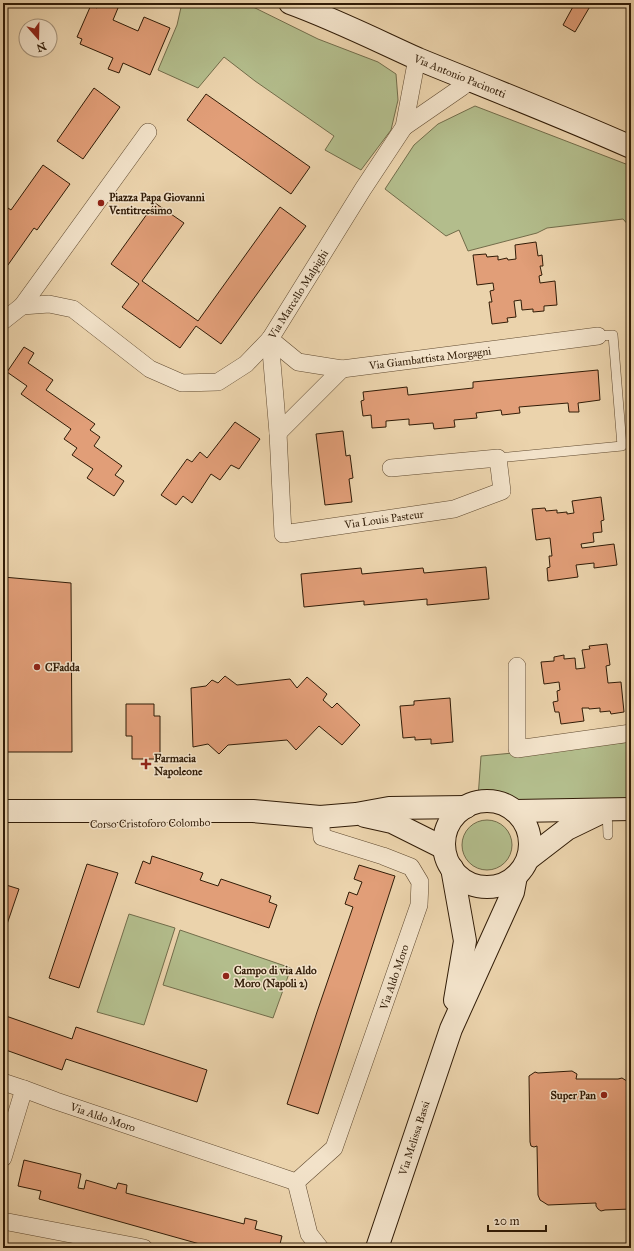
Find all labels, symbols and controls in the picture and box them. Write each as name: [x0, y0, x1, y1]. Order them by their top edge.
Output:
north arrow: [18, 18, 58, 58]
text: N: [34, 39, 48, 55]
street label: Via Antonio Pacinotti: [411, 52, 508, 101]
place label: Piazza Papa Giovanni Ventitreesimo: [108, 191, 206, 217]
marker: Piazza Papa Giovanni Ventitreesimo: [96, 198, 106, 208]
street label: Via Marcello Malpighi: [265, 247, 331, 342]
street label: Via Giambattista Morgagni: [367, 345, 492, 373]
street label: Via Louis Pasteur: [343, 507, 425, 532]
place label: CFadda: [45, 661, 80, 674]
marker: CFadda: [32, 662, 42, 672]
place label: Farmacia Napoleone: [154, 752, 203, 779]
marker: Farmacia Napoleone: [141, 759, 151, 769]
street label: Corso Cristoforo Colombo: [90, 816, 211, 831]
street label: Via Aldo Moro: [377, 943, 412, 1012]
place label: Campo di via Aldo Moro (Napoli 2): [234, 964, 317, 991]
marker: Campo di via Aldo Moro (Napoli 2): [221, 971, 231, 981]
place label: Super Pan: [551, 1089, 596, 1103]
marker: Super Pan: [599, 1090, 609, 1100]
street label: Via Melissa Bassi: [396, 1099, 433, 1178]
street label: Via Aldo Moro: [68, 1100, 137, 1135]
scale bar: [488, 1207, 546, 1233]
text: 20 m: [494, 1214, 520, 1228]

